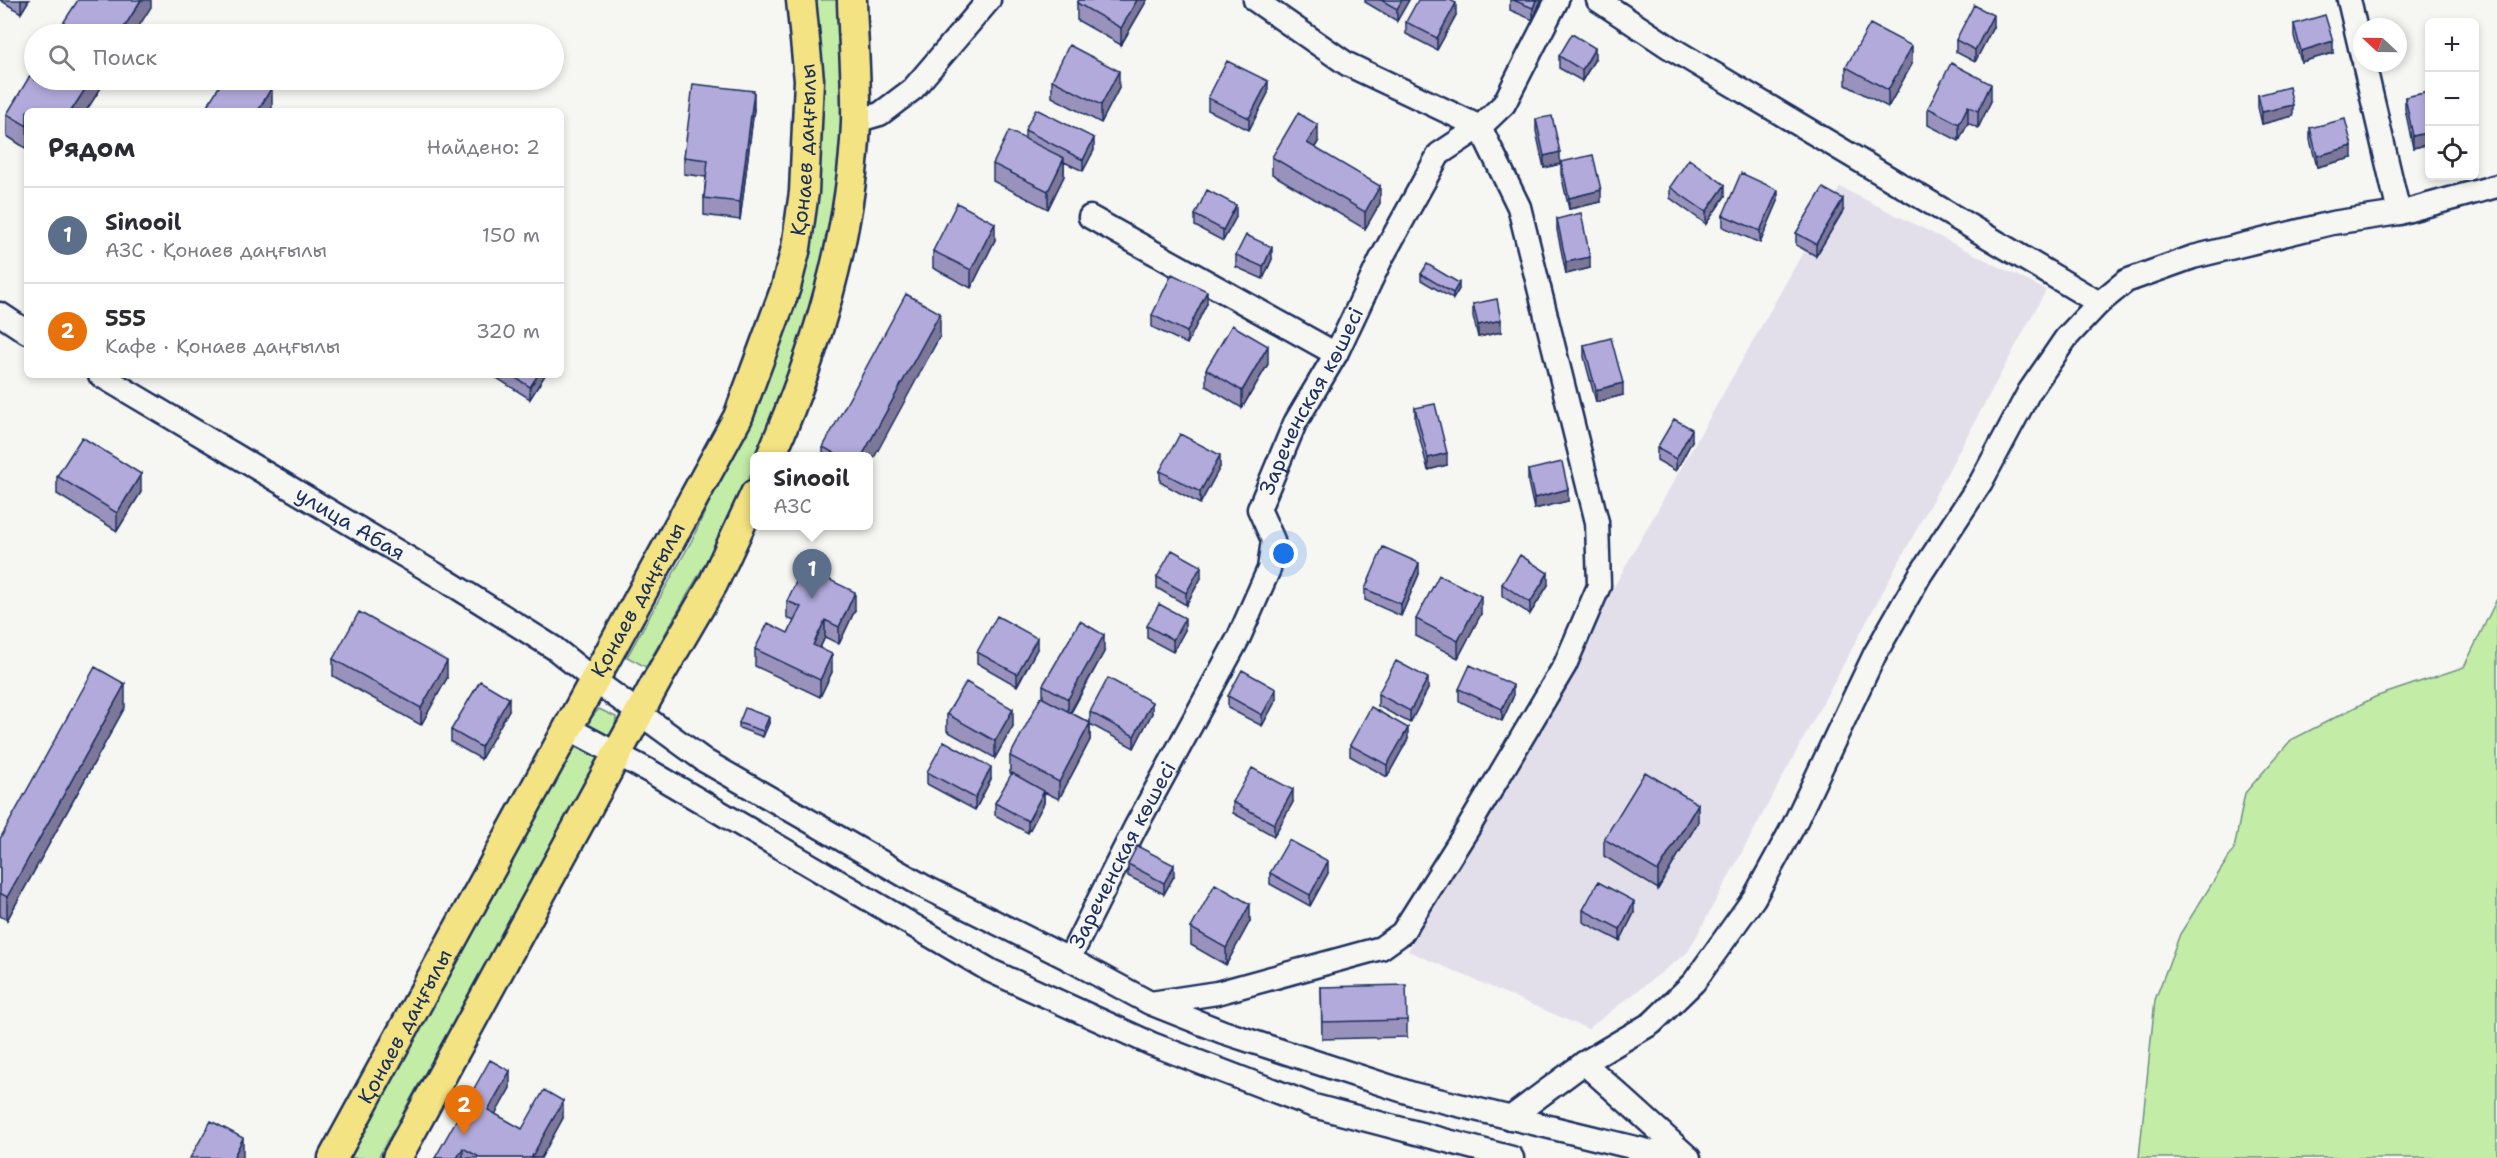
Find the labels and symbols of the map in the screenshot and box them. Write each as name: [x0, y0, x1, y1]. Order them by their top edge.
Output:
north arrow: [2353, 18, 2407, 72]
street label: Қонаев даңғылы: [784, 62, 823, 238]
street label: Зареченская көшесі: [1253, 303, 1370, 499]
street label: улица Абая: [290, 480, 410, 567]
street label: Қонаев даңғылы: [584, 517, 692, 682]
your location: [1269, 539, 1298, 568]
pin: 1: [792, 550, 832, 599]
street label: Зареченская көшесі: [1063, 756, 1183, 953]
street label: Қонаев даңғылы: [351, 944, 459, 1109]
pin: 2: [444, 1086, 484, 1135]

